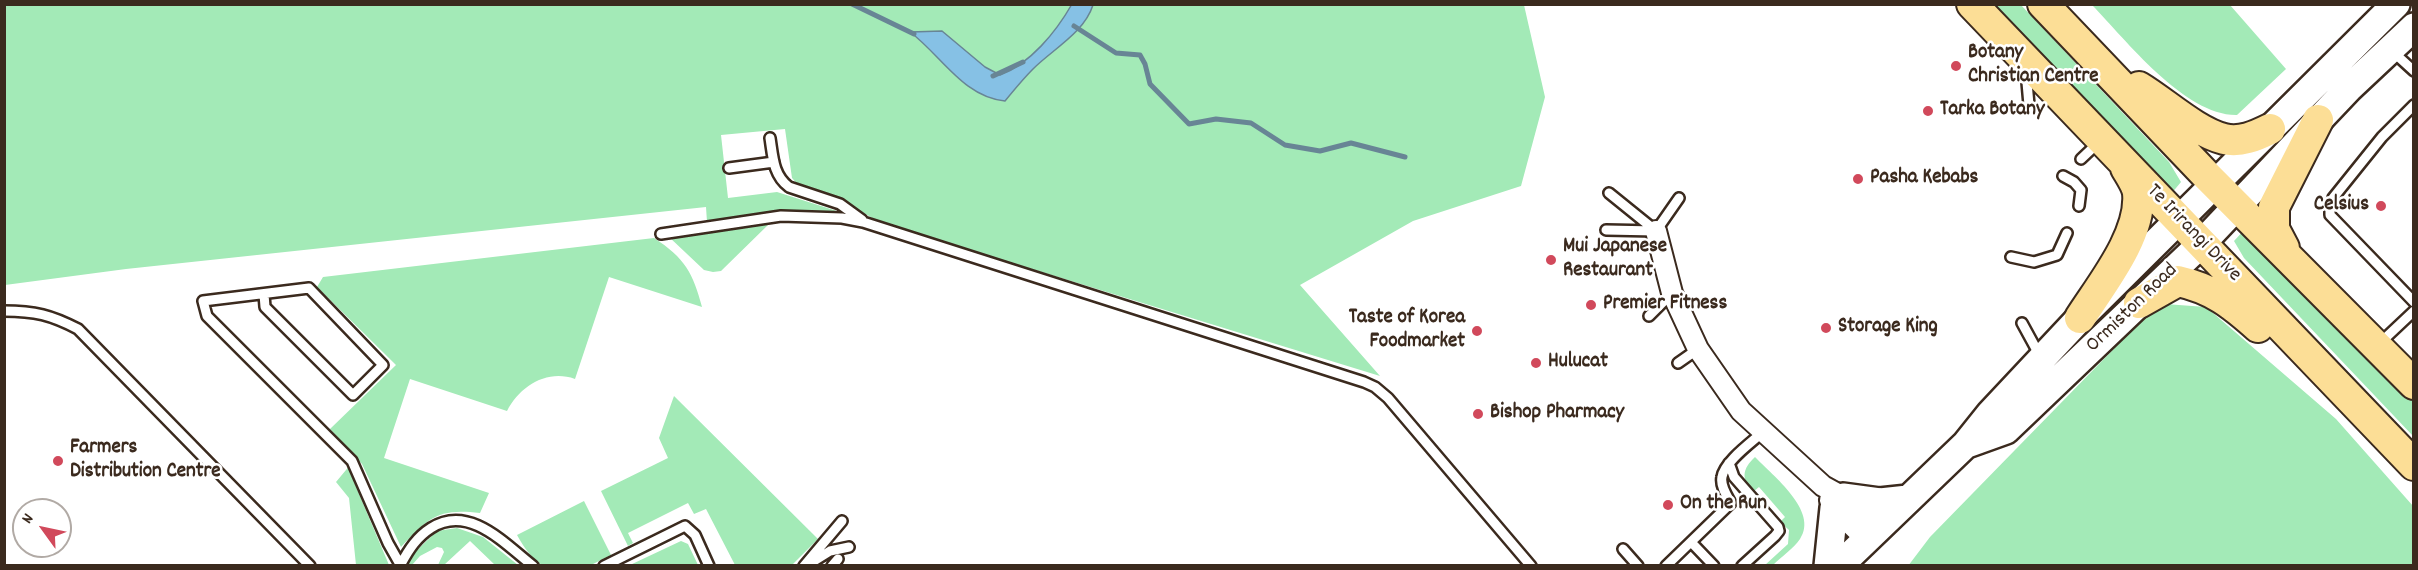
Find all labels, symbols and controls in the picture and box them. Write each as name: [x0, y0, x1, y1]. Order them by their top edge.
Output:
place label: Botany Christian Centre: [1968, 41, 2099, 91]
marker: Botany Christian Centre: [1949, 59, 1963, 73]
place label: Tarka Botany: [1940, 98, 2044, 124]
marker: Tarka Botany: [1921, 104, 1935, 118]
place label: Pasha Kebabs: [1870, 166, 1978, 192]
marker: Pasha Kebabs: [1851, 172, 1865, 186]
street label: Te Irirangi Drive: [2140, 180, 2246, 288]
place label: Celsius: [2314, 193, 2369, 219]
marker: Celsius: [2374, 199, 2388, 213]
place label: Mui Japanese Restaurant: [1563, 235, 1667, 285]
marker: Mui Japanese Restaurant: [1544, 253, 1558, 267]
street label: Ormiston Road: [2082, 259, 2184, 359]
place label: Premier Fitness: [1603, 292, 1727, 318]
marker: Premier Fitness: [1584, 298, 1598, 312]
place label: Taste of Korea Foodmarket: [1349, 306, 1465, 356]
place label: Storage King: [1838, 315, 1938, 341]
marker: Storage King: [1819, 321, 1833, 335]
marker: Taste of Korea Foodmarket: [1470, 324, 1484, 338]
place label: Hulucat: [1548, 350, 1608, 376]
marker: Hulucat: [1529, 356, 1543, 370]
place label: Bishop Pharmacy: [1490, 401, 1624, 427]
marker: Bishop Pharmacy: [1471, 407, 1485, 421]
place label: Farmers Distribution Centre: [70, 436, 221, 486]
marker: Farmers Distribution Centre: [51, 454, 65, 468]
place label: On the Run: [1680, 492, 1767, 518]
north arrow: [12, 498, 72, 558]
marker: On the Run: [1661, 498, 1675, 512]
text: N: [16, 509, 40, 529]

